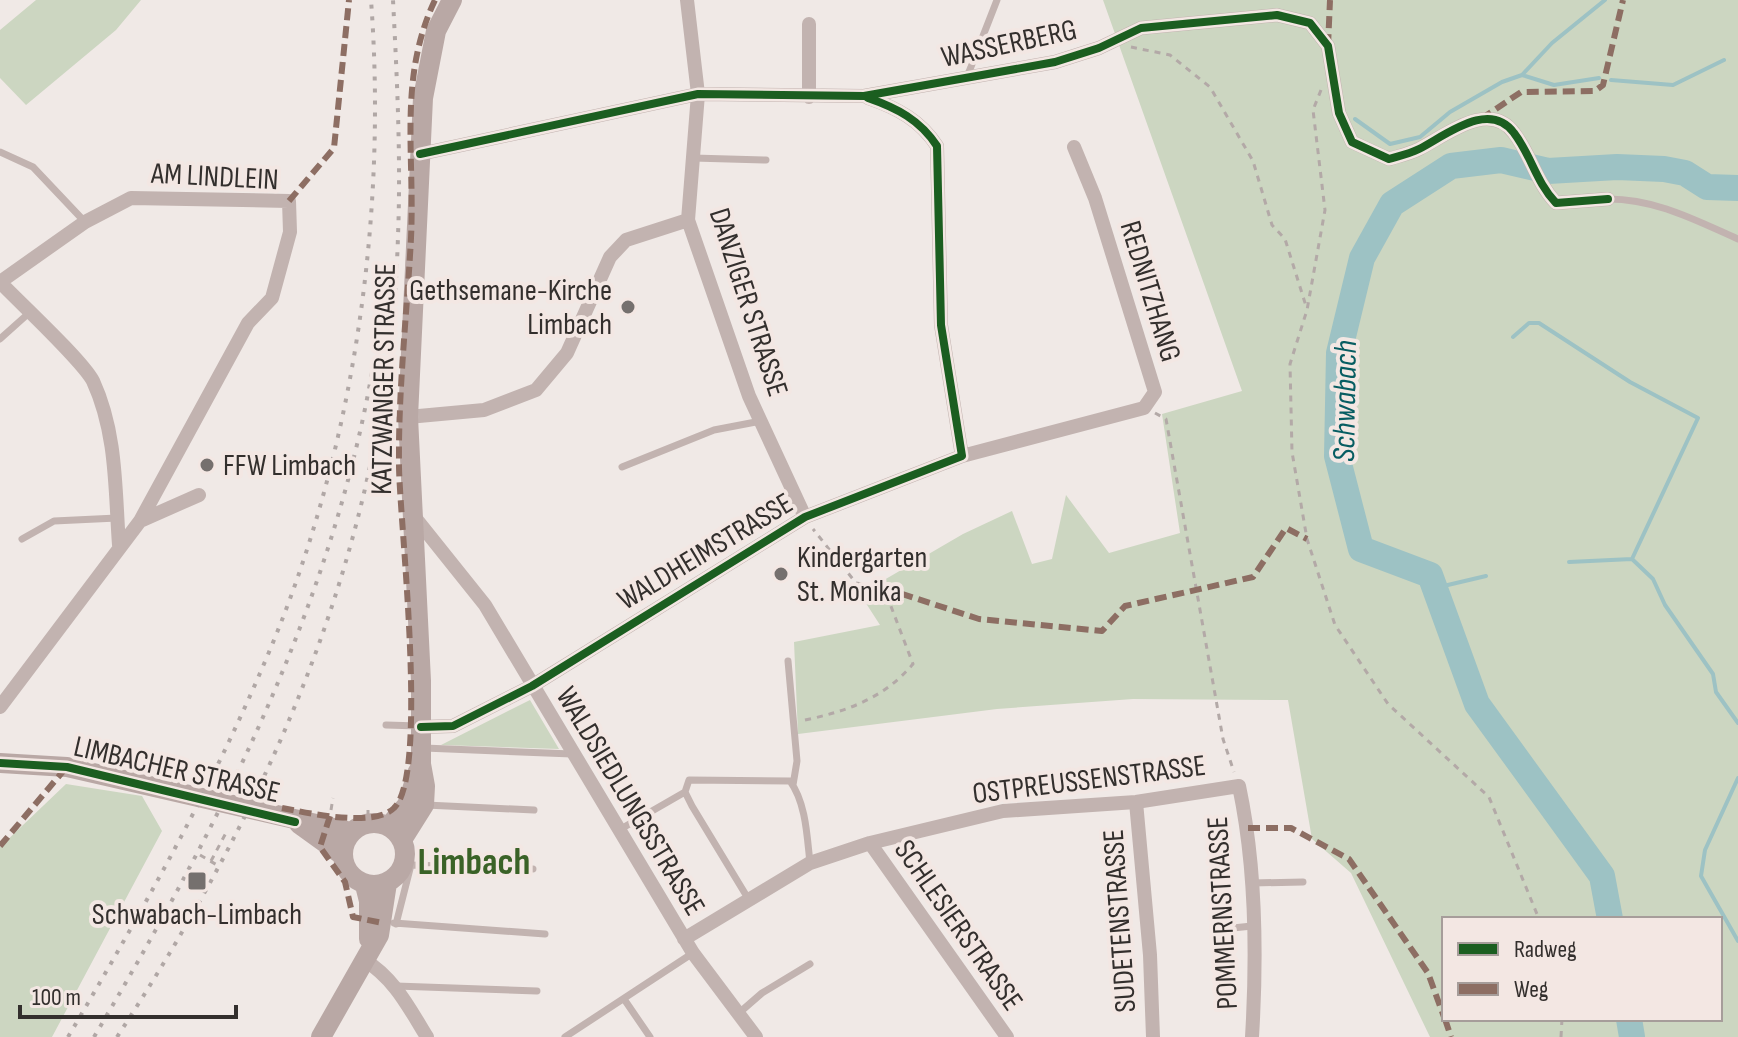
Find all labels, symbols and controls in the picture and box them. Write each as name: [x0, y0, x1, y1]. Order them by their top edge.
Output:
street label: WASSERBERG: [938, 12, 1080, 76]
street label: AM LINDLEIN: [149, 156, 280, 198]
street label: DANZIGER STRASSE: [701, 204, 795, 401]
street label: REDNITZHANG: [1112, 217, 1189, 366]
street label: KATZWANGER STRASSE: [364, 263, 404, 495]
place label: Gethsemane-Kirche Limbach: [409, 273, 612, 343]
marker: Gethsemane-Kirche Limbach: [619, 298, 637, 316]
water label: Schwabach: [1325, 340, 1366, 462]
place label: FFW Limbach: [223, 448, 356, 484]
marker: FFW Limbach: [198, 456, 216, 474]
street label: WALDHEIMSTRASSE: [611, 485, 800, 618]
place label: Kindergarten St. Monika: [797, 540, 927, 610]
marker: Kindergarten St. Monika: [772, 565, 790, 583]
street label: WALDSIEDLUNGSSTRASSE: [548, 681, 713, 922]
street label: LIMBACHER STRASSE: [70, 729, 283, 811]
street label: OSTPREUSSENSTRASSE: [970, 748, 1208, 812]
street label: POMMERNSTRASSE: [1200, 815, 1246, 1010]
street label: SUDETENSTRASSE: [1096, 828, 1144, 1014]
street label: SCHLESIERSTRASSE: [886, 833, 1030, 1018]
district label: Limbach: [418, 840, 530, 885]
marker: Schwabach-Limbach: [186, 870, 208, 892]
place label: Schwabach-Limbach: [92, 897, 302, 933]
legend: [1442, 917, 1722, 1021]
text: Radweg: [1514, 935, 1577, 964]
scale bar: [20, 969, 236, 1019]
text: Weg: [1514, 975, 1548, 1004]
text: 100 m: [32, 983, 81, 1012]

